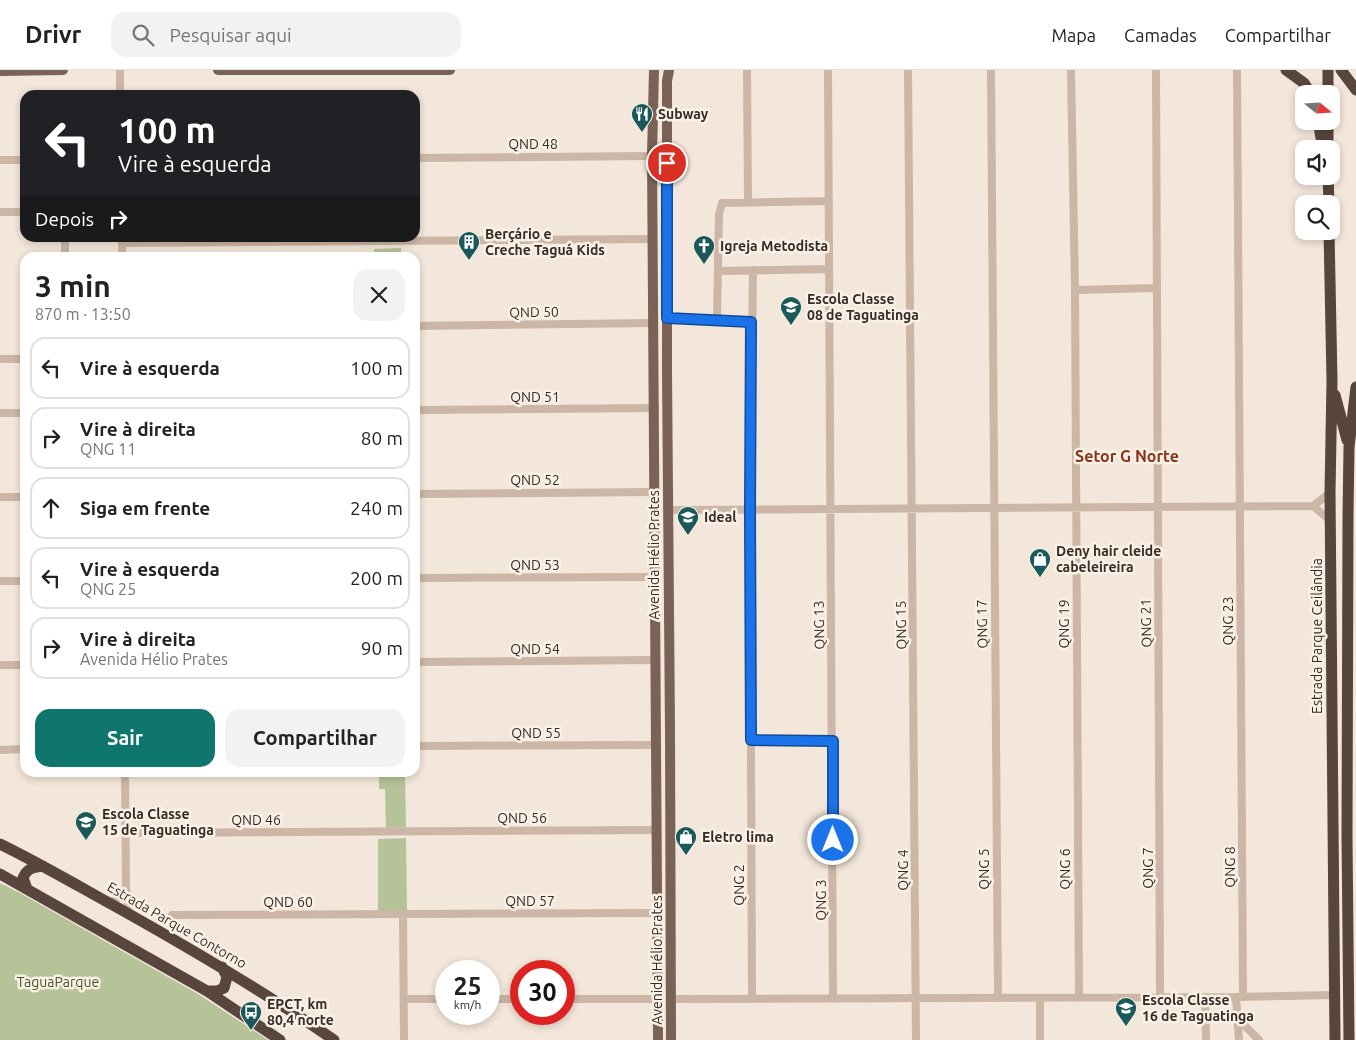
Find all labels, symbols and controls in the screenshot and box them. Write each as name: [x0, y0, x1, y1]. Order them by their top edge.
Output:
search box: [111, 12, 461, 57]
text: Drivr: [25, 21, 81, 48]
icon: search: [129, 21, 157, 49]
text: Pesquisar aqui: [169, 24, 292, 46]
text: Mapa: [1051, 25, 1096, 45]
text: Camadas: [1124, 25, 1197, 45]
text: Compartilhar: [1225, 25, 1331, 45]
north arrow: [1295, 85, 1340, 130]
map controls: [1295, 85, 1340, 240]
restaurant icon: Subway: [630, 102, 654, 133]
place label: Subway: [658, 106, 709, 122]
icon: left: [35, 110, 100, 175]
text: 100 m: [118, 110, 216, 150]
street label: QND 48: [508, 136, 558, 152]
button: sound: [1295, 140, 1340, 185]
pin: [646, 142, 688, 184]
icon: arrive: [653, 149, 681, 177]
text: Vire à esquerda: [118, 151, 272, 176]
button: search: [1295, 195, 1340, 240]
icon: right: [104, 205, 132, 233]
text: Depois: [35, 208, 94, 230]
place label: Berçário e Creche Taguá Kids: [485, 226, 605, 258]
building icon: Berçário e Creche Taguá Kids: [457, 230, 481, 261]
church icon: Igreja Metodista: [692, 234, 716, 265]
place label: Igreja Metodista: [720, 238, 828, 254]
text: 3 min: [35, 269, 111, 303]
button: close: [353, 269, 405, 321]
place label: Escola Classe 08 de Taguatinga: [807, 291, 919, 323]
school or university icon: Escola Classe 08 de Taguatinga: [779, 295, 803, 326]
street label: QND 50: [509, 304, 559, 320]
text: 870 m · 13:50: [35, 305, 131, 323]
icon: left: [37, 354, 65, 382]
text: Vire à esquerda: [80, 357, 220, 379]
text: 100 m: [350, 357, 403, 379]
street label: QND 51: [510, 389, 560, 405]
text: Vire à direita: [80, 418, 196, 440]
icon: right: [37, 424, 65, 452]
text: 80 m: [361, 427, 403, 449]
text: QNG 11: [80, 440, 136, 458]
district label: Setor G Norte: [1075, 447, 1179, 465]
street label: QND 52: [510, 472, 560, 488]
street label: Avenida Hélio Prates: [646, 490, 662, 620]
icon: ahead: [37, 494, 65, 522]
text: Siga em frente: [80, 497, 210, 519]
text: 240 m: [350, 497, 403, 519]
school or university icon: Ideal: [676, 505, 700, 536]
place label: Ideal: [704, 509, 737, 525]
place label: Deny hair cleide cabeleireira: [1056, 543, 1161, 575]
shop icon: Deny hair cleide cabeleireira: [1028, 547, 1052, 578]
street label: QND 53: [510, 557, 560, 573]
text: Vire à esquerda: [80, 558, 220, 580]
street label: Estrada Parque Ceilândia: [1309, 558, 1325, 714]
icon: left: [37, 564, 65, 592]
text: 200 m: [350, 567, 403, 589]
text: QNG 25: [80, 580, 136, 598]
street label: QNG 23: [1220, 596, 1236, 646]
street label: QNG 21: [1138, 598, 1154, 648]
street label: QNG 17: [974, 599, 990, 649]
street label: QNG 19: [1056, 599, 1072, 649]
street label: QNG 13: [811, 600, 827, 650]
street label: QNG 15: [893, 600, 909, 650]
text: Vire à direita: [80, 628, 196, 650]
icon: right: [37, 634, 65, 662]
text: 90 m: [361, 637, 403, 659]
street label: QND 54: [510, 641, 560, 657]
text: Avenida Hélio Prates: [80, 650, 228, 668]
button: Sair: [35, 709, 215, 767]
button: Compartilhar: [225, 709, 405, 767]
street label: QND 55: [511, 725, 561, 741]
place label: Escola Classe 15 de Taguatinga: [102, 806, 214, 838]
school or university icon: Escola Classe 15 de Taguatinga: [74, 810, 98, 841]
street label: QND 56: [497, 810, 547, 826]
street label: QND 46: [231, 812, 281, 828]
position arrow: [806, 813, 858, 865]
shop icon: Eletro lima: [674, 825, 698, 856]
place label: Eletro lima: [702, 829, 774, 845]
street label: QNG 8: [1222, 846, 1238, 888]
street label: QNG 7: [1140, 847, 1156, 889]
street label: QNG 5: [976, 848, 992, 890]
street label: QNG 6: [1057, 848, 1073, 890]
street label: QNG 4: [895, 849, 911, 891]
street label: QNG 2: [731, 864, 747, 906]
street label: Estrada Parque Contorno: [104, 879, 250, 971]
street label: QNG 3: [813, 879, 829, 921]
street label: QND 57: [505, 893, 555, 909]
street label: QND 60: [263, 894, 313, 910]
street label: Avenida Hélio Prates: [649, 895, 665, 1025]
speed limit sign: 30: [510, 960, 575, 1025]
text: 25: [453, 972, 482, 1000]
park label: TaguaParque: [17, 974, 99, 990]
place label: Escola Classe 16 de Taguatinga: [1142, 992, 1254, 1024]
place label: EPCT, km 80,4 norte: [267, 996, 334, 1028]
school or university icon: Escola Classe 16 de Taguatinga: [1114, 996, 1138, 1027]
text: km/h: [454, 998, 481, 1011]
bus stop icon: EPCT, km 80,4 norte: [239, 1000, 263, 1031]

